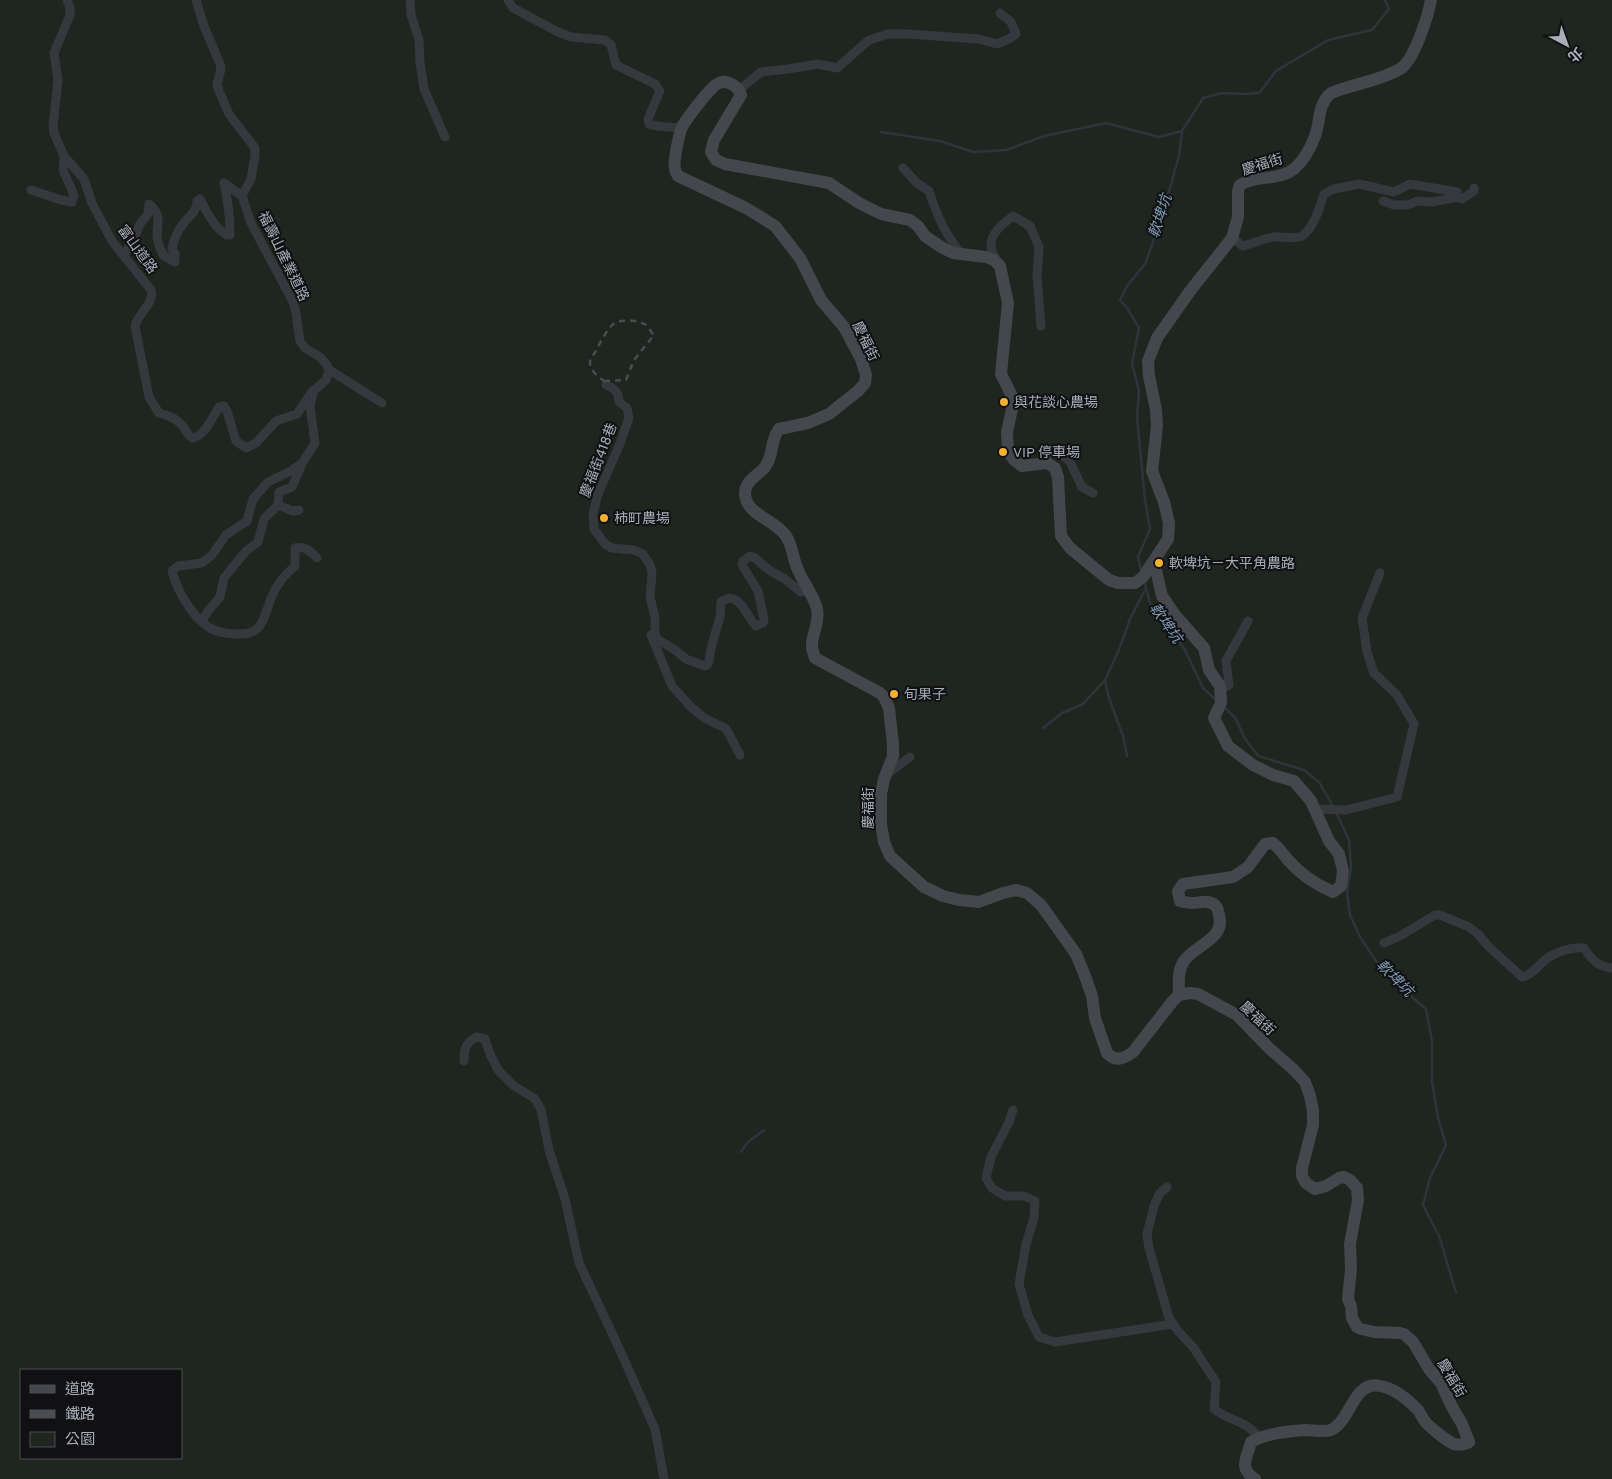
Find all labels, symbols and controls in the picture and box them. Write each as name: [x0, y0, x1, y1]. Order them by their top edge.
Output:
north arrow: [1542, 20, 1592, 70]
text: 北: [1564, 43, 1585, 65]
street label: 慶福街: [1240, 151, 1285, 180]
water label: 軟埤坑: [1145, 190, 1178, 241]
street label: 福壽山產業道路: [254, 208, 313, 304]
street label: 富山道路: [113, 222, 160, 278]
street label: 慶福街: [848, 319, 881, 364]
place label: 與花談心農場: [1014, 394, 1098, 412]
marker: 與花談心農場: [998, 396, 1010, 408]
street label: 慶福街418巷: [577, 421, 621, 500]
place label: VIP 停車場: [1013, 445, 1080, 462]
marker: VIP 停車場: [997, 446, 1009, 458]
place label: 柿町農場: [614, 510, 670, 528]
marker: 柿町農場: [598, 512, 610, 524]
place label: 軟埤坑－大平角農路: [1169, 555, 1295, 573]
marker: 軟埤坑－大平角農路: [1153, 557, 1165, 569]
water label: 軟埤坑: [1144, 600, 1187, 649]
place label: 旬果子: [904, 687, 946, 704]
marker: 旬果子: [888, 688, 900, 700]
street label: 慶福街: [861, 787, 878, 829]
water label: 軟埤坑: [1371, 956, 1418, 1003]
street label: 慶福街: [1236, 999, 1278, 1040]
street label: 慶福街: [1433, 1356, 1469, 1401]
legend: [20, 1369, 182, 1459]
text: 道路: [65, 1381, 95, 1400]
text: 鐵路: [65, 1406, 95, 1425]
text: 公園: [65, 1431, 95, 1450]

